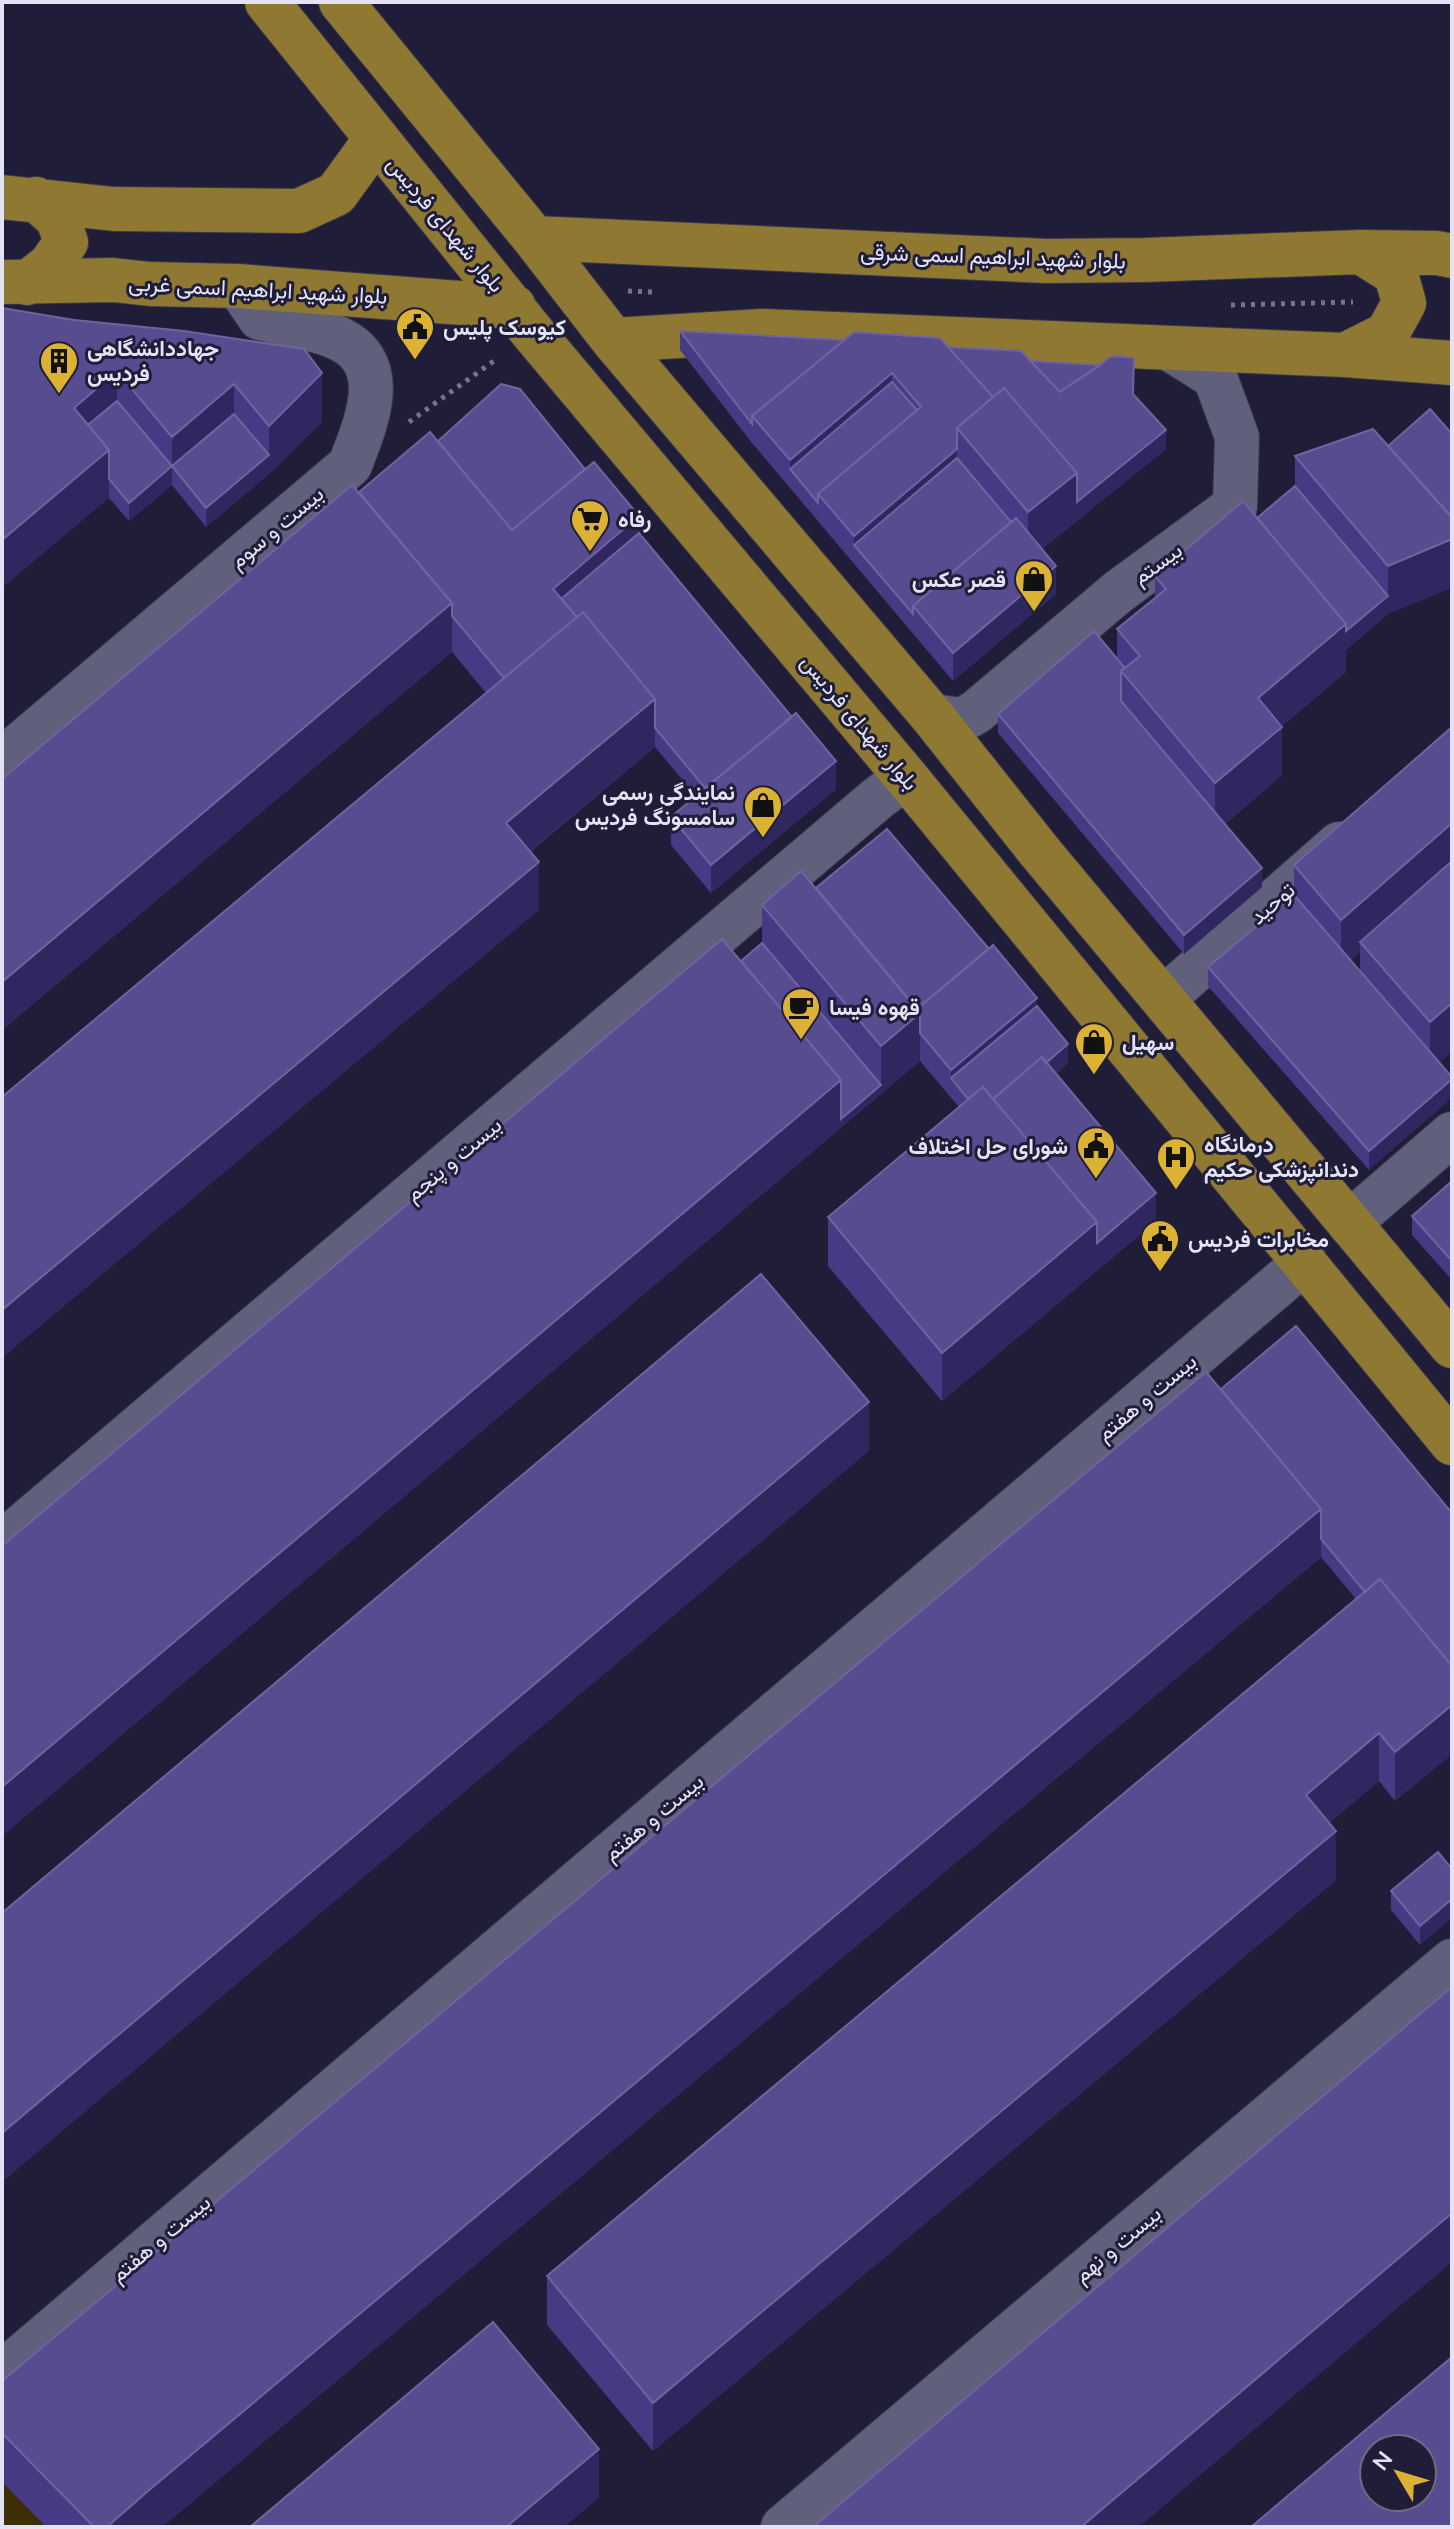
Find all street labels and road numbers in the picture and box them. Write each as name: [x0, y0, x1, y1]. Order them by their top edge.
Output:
street label: بلوار شهدای فردیس: [379, 150, 511, 299]
street label: بلوار شهید ابراهیم اسمی شرقی: [860, 237, 1126, 277]
street label: بلوار شهید ابراهیم اسمی غربی: [128, 268, 388, 312]
street label: بیست و سوم: [223, 479, 330, 576]
street label: بیستم: [1127, 536, 1189, 592]
street label: بلوار شهدای فردیس: [793, 648, 925, 797]
street label: توحید: [1244, 876, 1302, 932]
street label: بیست و پنجم: [399, 1110, 508, 1209]
street label: بیست و هفتم: [1090, 1347, 1203, 1449]
street label: بیست و هفتم: [597, 1767, 710, 1869]
street label: بیست و هفتم: [104, 2188, 217, 2290]
street label: بیست و نهم: [1067, 2199, 1168, 2290]

